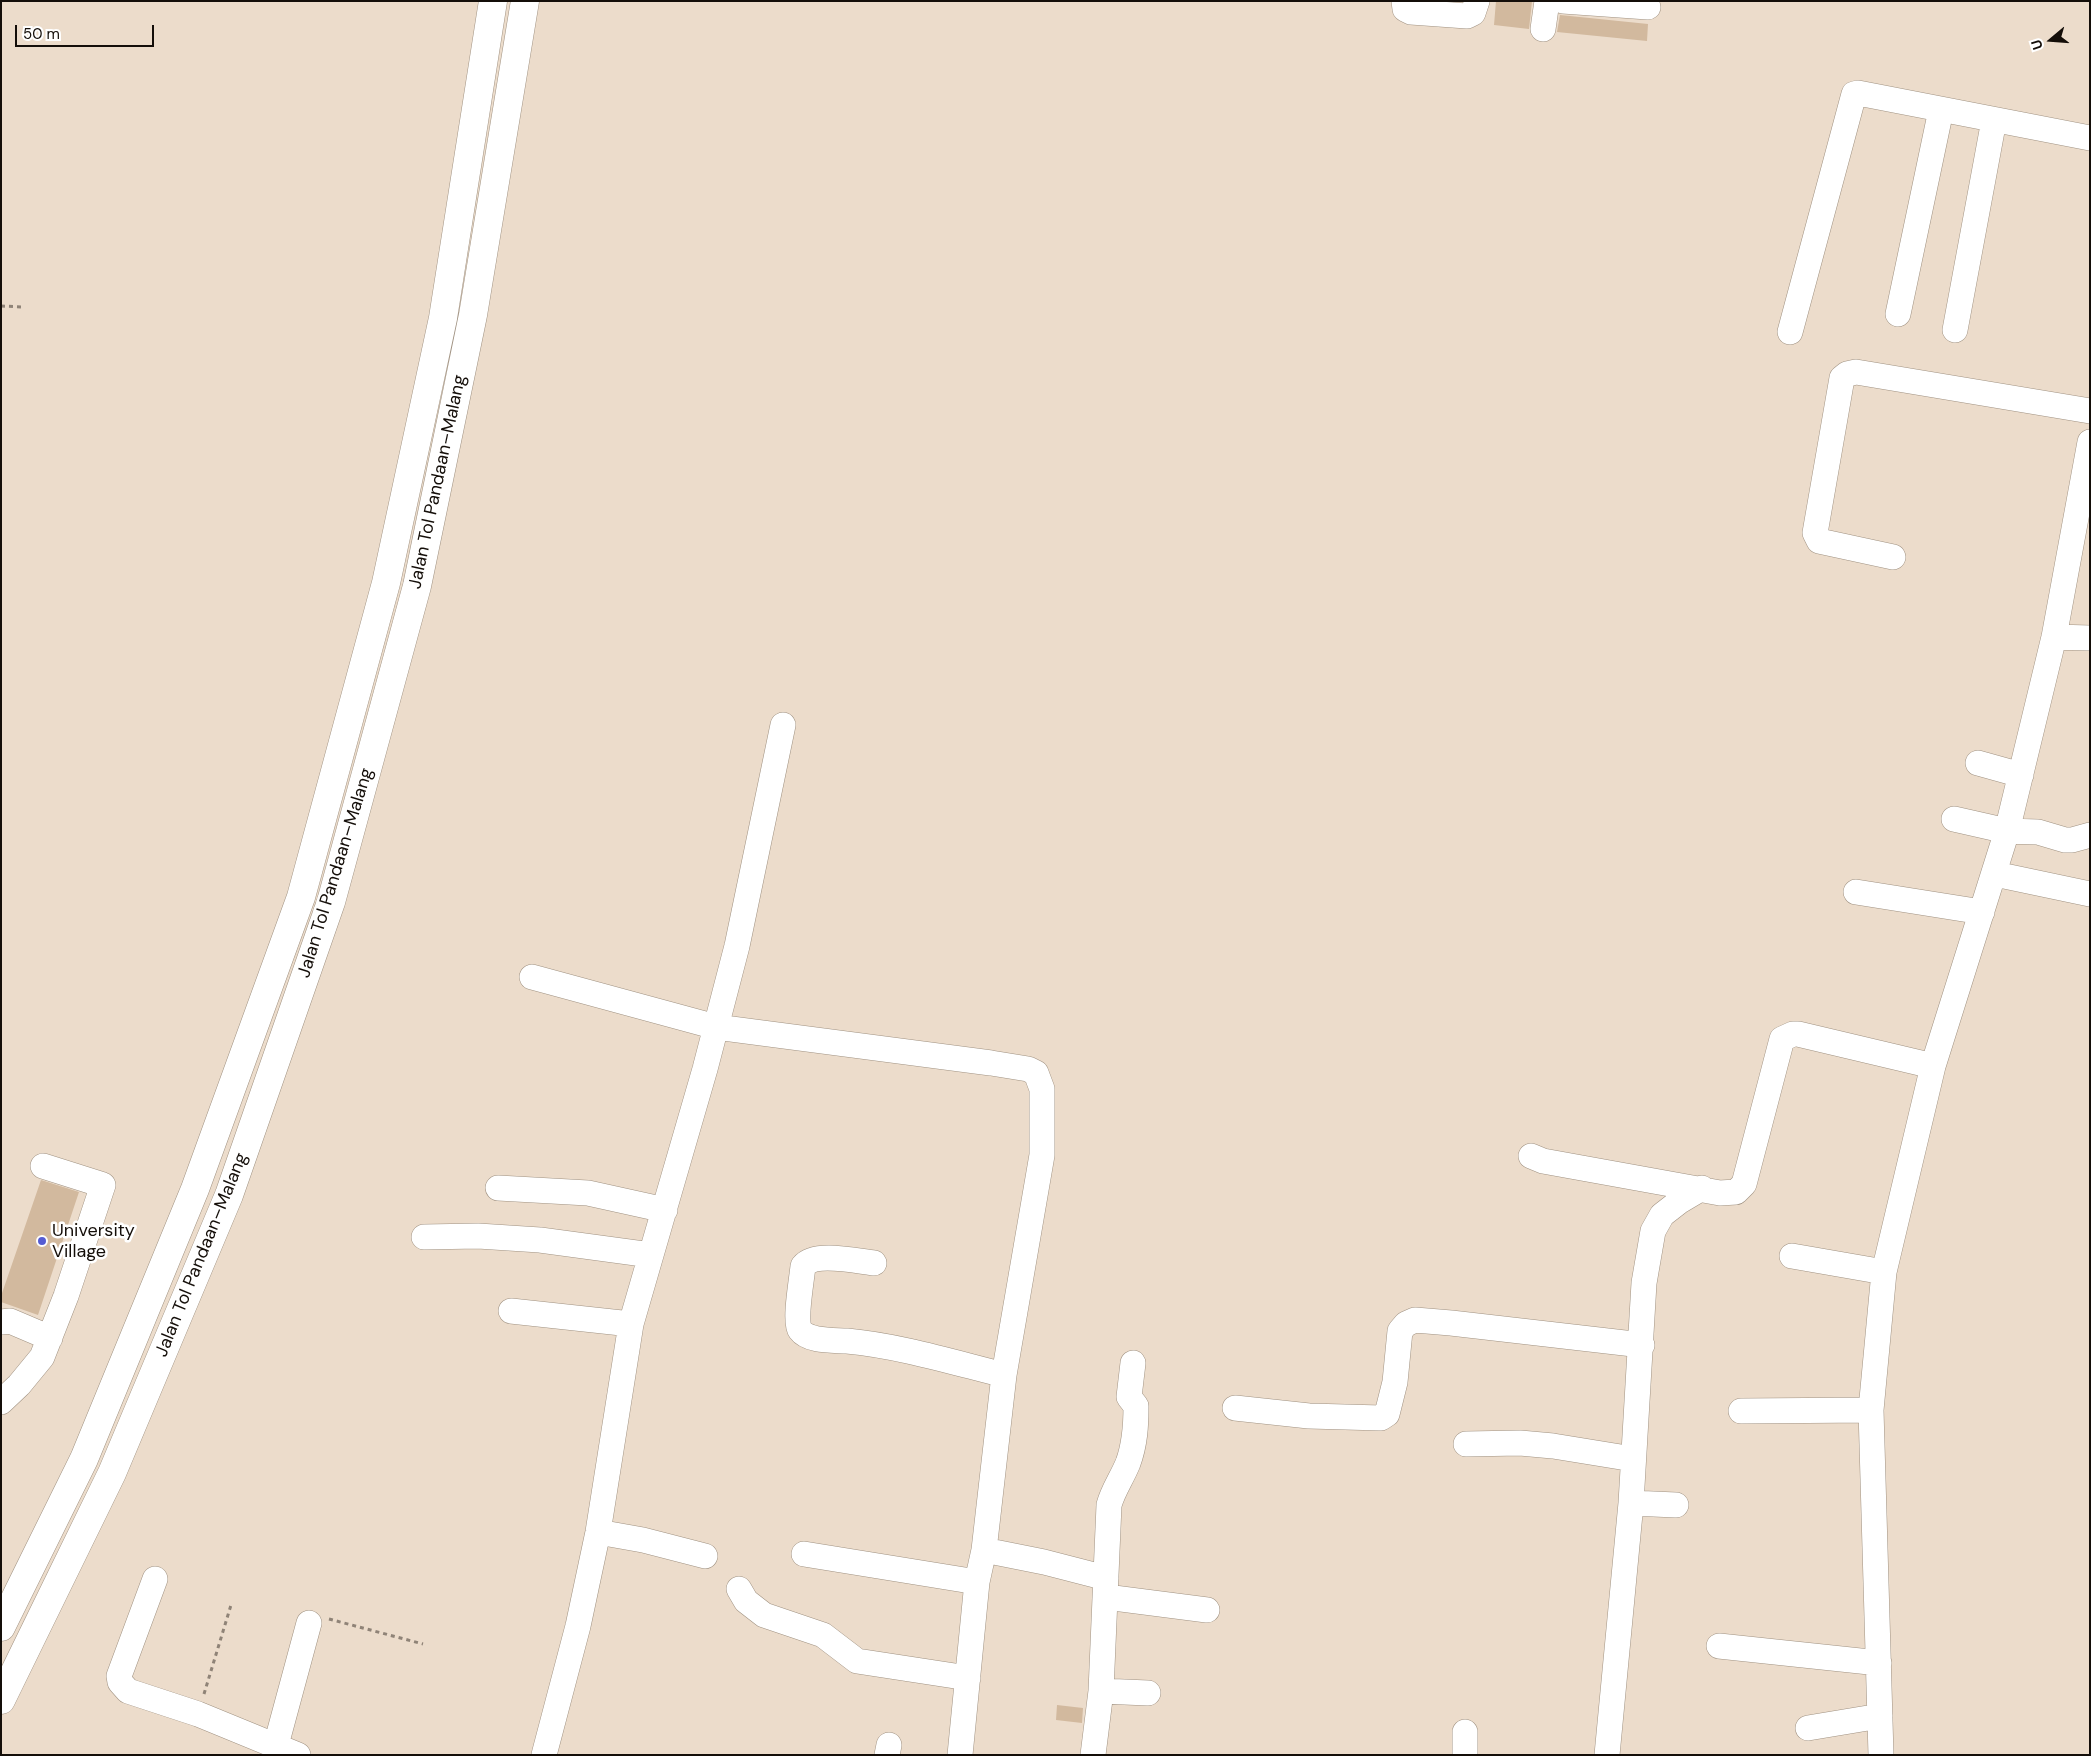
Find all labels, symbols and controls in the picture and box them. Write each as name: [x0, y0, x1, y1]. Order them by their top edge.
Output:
scale bar: [18, 15, 156, 47]
north arrow: [2026, 15, 2076, 65]
text: 50 m: [23, 24, 60, 44]
text: U: [2027, 37, 2047, 52]
street label: Jalan Tol Pandaan–Malang: [405, 373, 471, 591]
street label: Jalan Tol Pandaan–Malang: [294, 766, 378, 980]
street label: Jalan Tol Pandaan–Malang: [151, 1150, 253, 1360]
place label: University Village: [52, 1220, 135, 1262]
marker: University Village: [36, 1235, 48, 1247]

